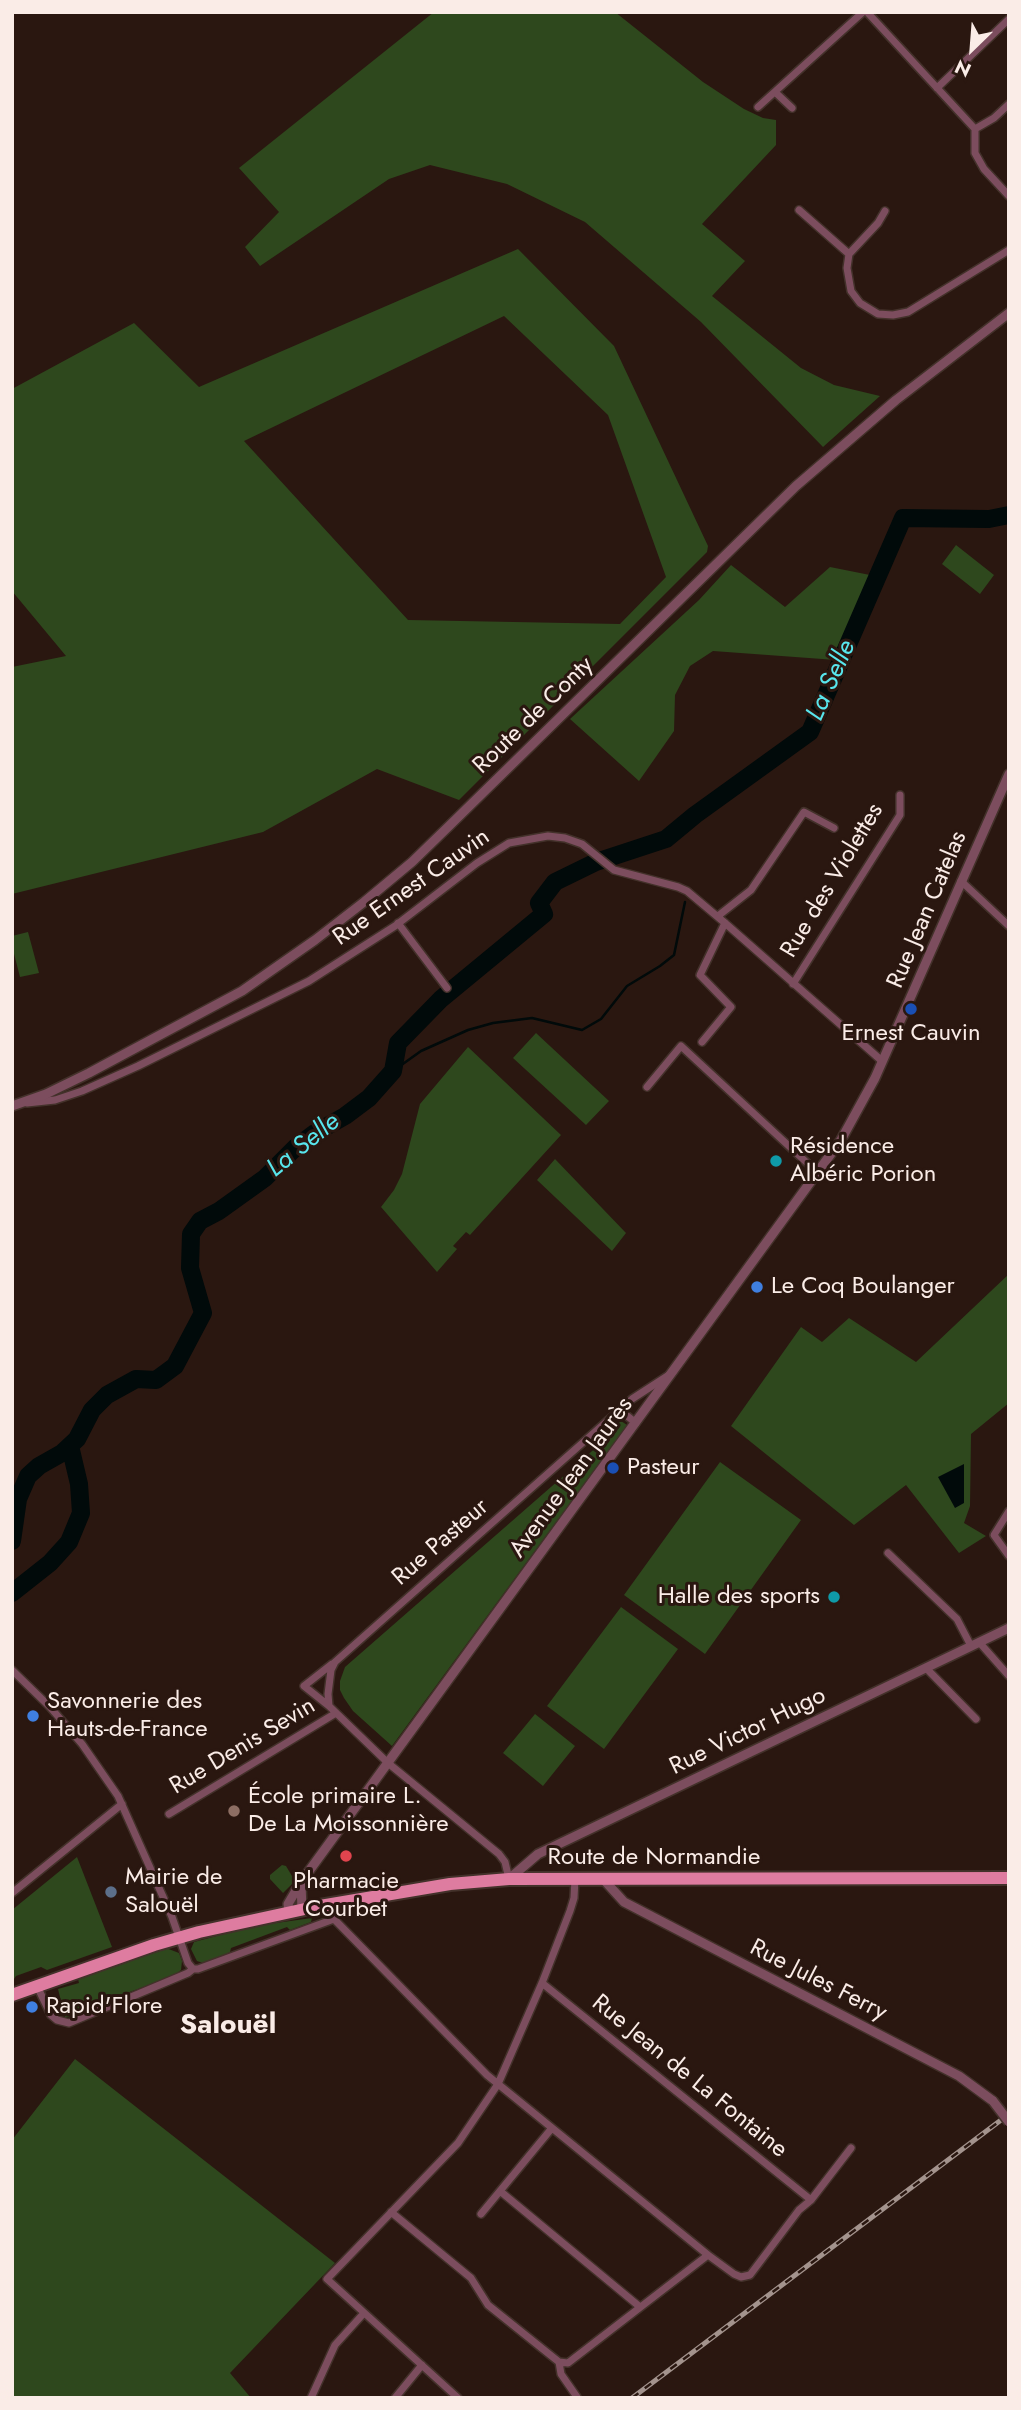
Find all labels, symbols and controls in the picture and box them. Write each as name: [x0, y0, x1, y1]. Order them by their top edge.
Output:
north arrow: [937, 14, 1007, 84]
text: N: [950, 53, 975, 84]
water label: La Selle: [800, 636, 864, 726]
street label: Route de Conty: [468, 651, 600, 781]
street label: Rue des Violettes: [776, 799, 890, 963]
street label: Rue Ernest Cauvin: [328, 823, 496, 953]
street label: Rue Jean Catelas: [882, 827, 974, 993]
marker: Ernest Cauvin: [903, 1001, 919, 1017]
place label: Ernest Cauvin: [841, 1020, 981, 1048]
water label: La Selle: [261, 1107, 347, 1185]
place label: Résidence Albéric Porion: [790, 1133, 936, 1189]
marker: Résidence Albéric Porion: [768, 1153, 784, 1169]
place label: Le Coq Boulanger: [771, 1273, 955, 1301]
marker: Le Coq Boulanger: [749, 1279, 765, 1295]
street label: Avenue Jean Jaurès: [504, 1392, 640, 1564]
place label: Pasteur: [627, 1454, 700, 1482]
marker: Pasteur: [605, 1460, 621, 1476]
street label: Rue Pasteur: [387, 1493, 495, 1593]
place label: Halle des sports: [658, 1583, 820, 1611]
marker: Halle des sports: [826, 1589, 842, 1605]
street label: Rue Victor Hugo: [665, 1682, 831, 1782]
place label: Savonnerie des Hauts-de-France: [47, 1688, 208, 1744]
street label: Rue Denis Sevin: [165, 1692, 321, 1802]
marker: Savonnerie des Hauts-de-France: [25, 1708, 41, 1724]
place label: École primaire L. De La Moissonnière: [248, 1783, 449, 1839]
marker: École primaire L. De La Moissonnière: [226, 1803, 242, 1819]
street label: Route de Normandie: [548, 1844, 760, 1872]
marker: Pharmacie Courbet: [338, 1848, 354, 1864]
place label: Mairie de Salouël: [125, 1864, 222, 1920]
place label: Pharmacie Courbet: [293, 1868, 399, 1924]
marker: Mairie de Salouël: [103, 1884, 119, 1900]
street label: Rue Jules Ferry: [745, 1934, 891, 2028]
street label: Rue Jean de La Fontaine: [585, 1989, 793, 2165]
place label: Rapid'Flore: [46, 1993, 162, 2021]
marker: Rapid'Flore: [24, 1999, 40, 2015]
district label: Salouël: [180, 2009, 276, 2043]

